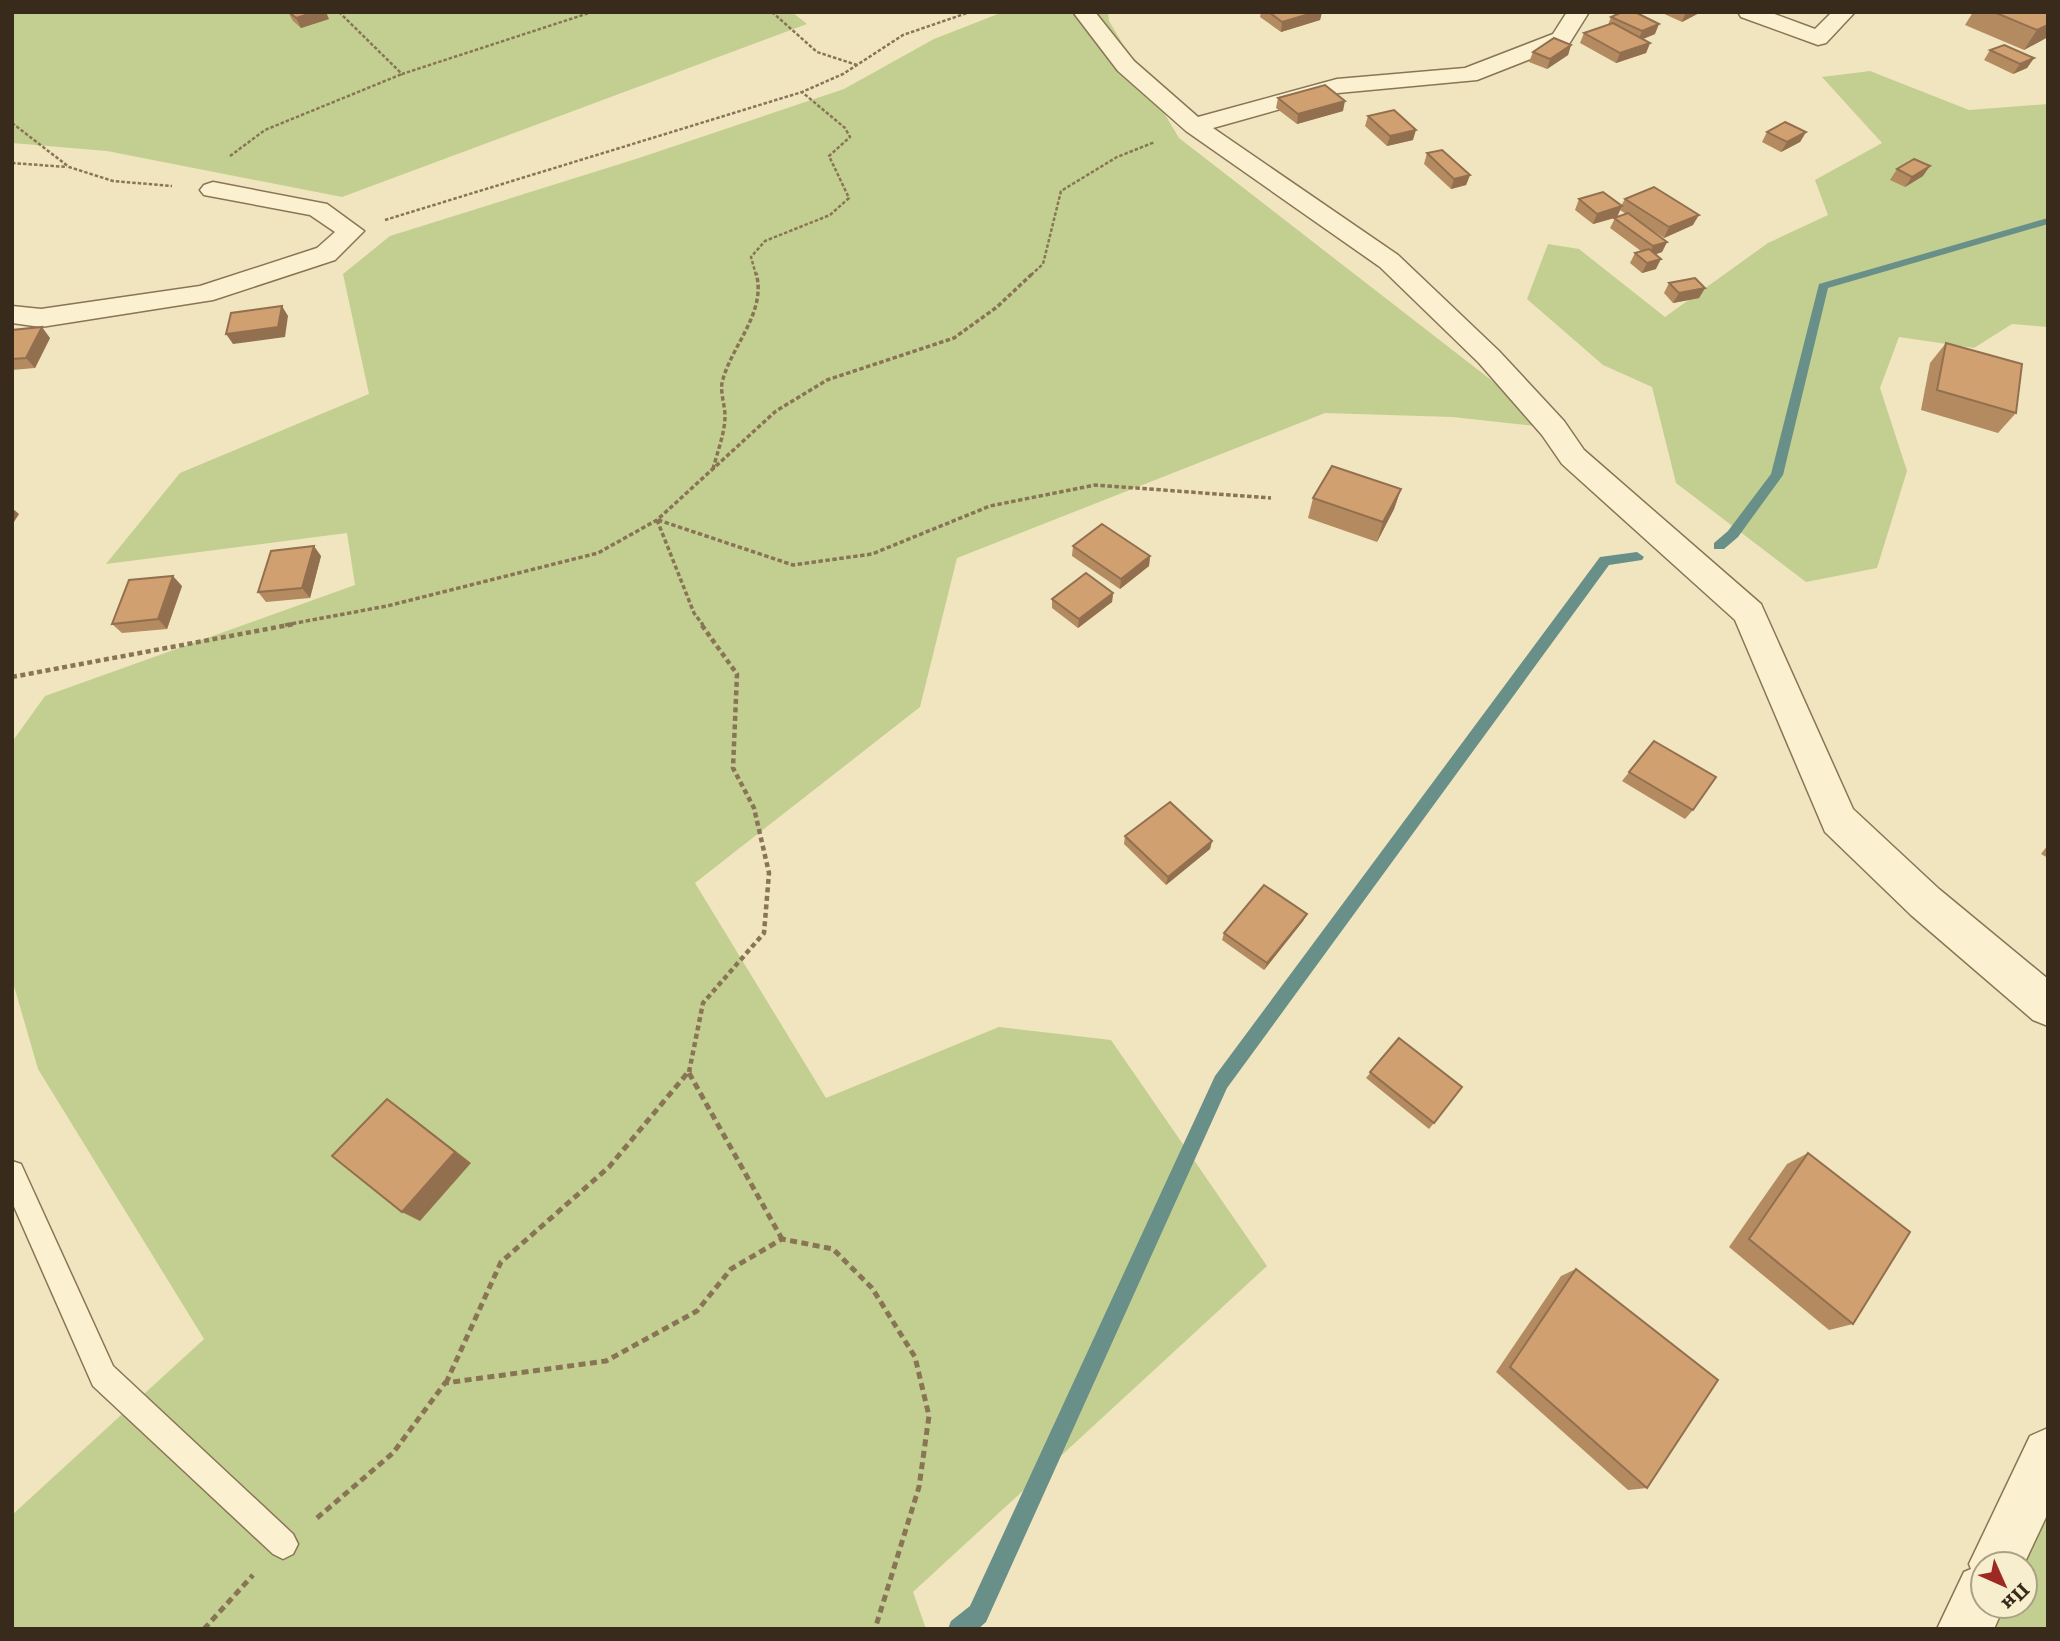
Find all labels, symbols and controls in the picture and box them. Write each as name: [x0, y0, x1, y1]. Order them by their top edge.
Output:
north arrow: [1969, 1550, 2039, 1620]
text: Пн: [1996, 1577, 2037, 1618]

